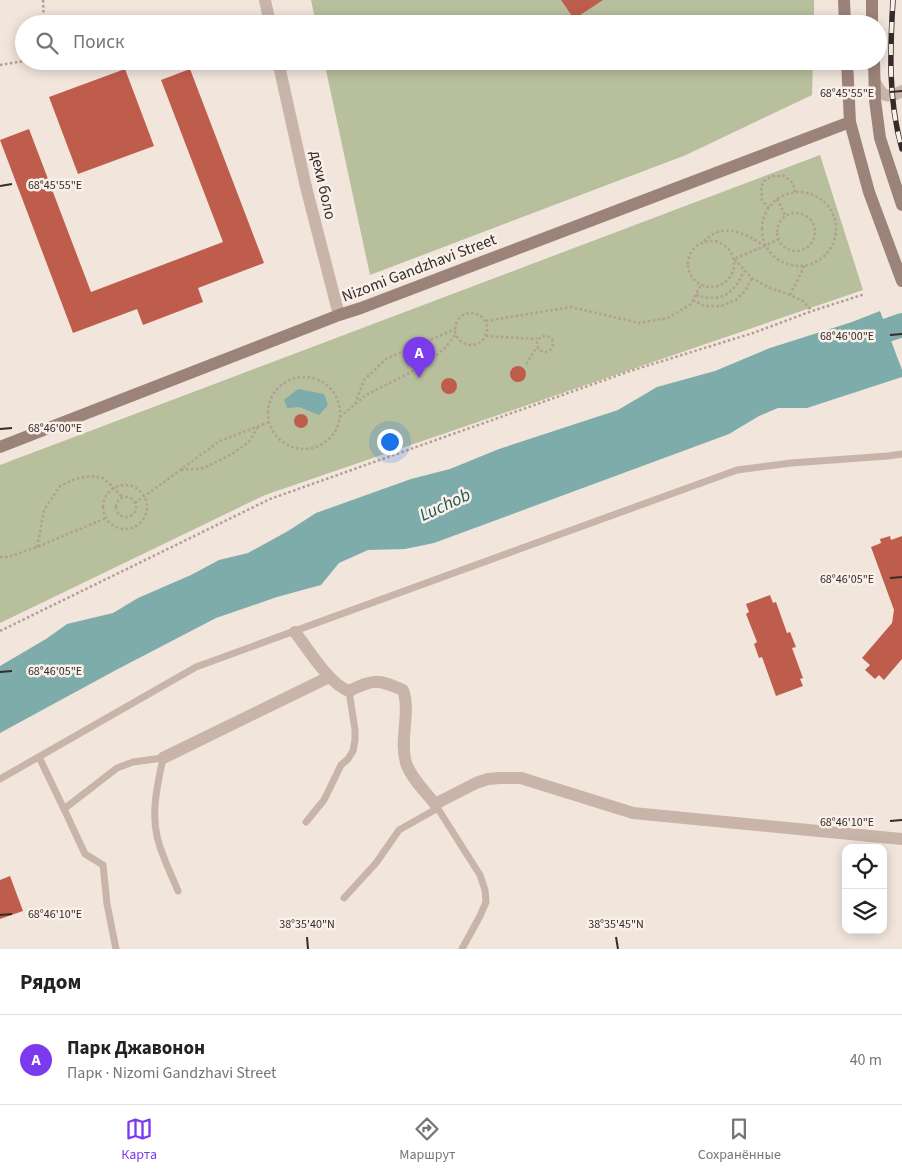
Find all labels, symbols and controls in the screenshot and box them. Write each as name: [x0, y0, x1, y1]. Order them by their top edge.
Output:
search box: [15, 15, 887, 70]
icon: search: [33, 29, 61, 57]
text: Поиск: [73, 29, 124, 56]
text: 68°45'55"E: [820, 85, 874, 102]
street label: дехи боло: [304, 148, 342, 222]
text: 68°45'55"E: [28, 177, 82, 194]
street label: Nizomi Gandzhavi Street: [339, 228, 500, 308]
text: 68°46'00"E: [820, 328, 874, 345]
pin: A: [403, 337, 435, 378]
text: 68°46'00"E: [28, 420, 82, 437]
your location: [377, 429, 403, 455]
water label: Luchob: [415, 482, 475, 528]
text: 68°46'05"E: [820, 571, 874, 588]
text: 68°46'05"E: [28, 663, 82, 680]
text: 68°46'10"E: [820, 814, 874, 831]
map controls: [842, 844, 887, 934]
button: locate: [842, 844, 887, 889]
button: layers: [842, 889, 887, 934]
text: 68°46'10"E: [28, 906, 82, 923]
text: 38°35'40"N: [279, 916, 335, 933]
text: 38°35'45"N: [588, 916, 644, 933]
text: Рядом: [20, 967, 81, 997]
text: Парк Джавонон: [67, 1035, 205, 1062]
text: A: [31, 1049, 41, 1071]
text: 40 m: [850, 1049, 882, 1071]
text: Парк · Nizomi Gandzhavi Street: [67, 1062, 276, 1084]
tab: Карта: [121, 1115, 157, 1165]
tab: Маршрут: [399, 1115, 455, 1165]
tab: Сохранённые: [698, 1115, 781, 1165]

